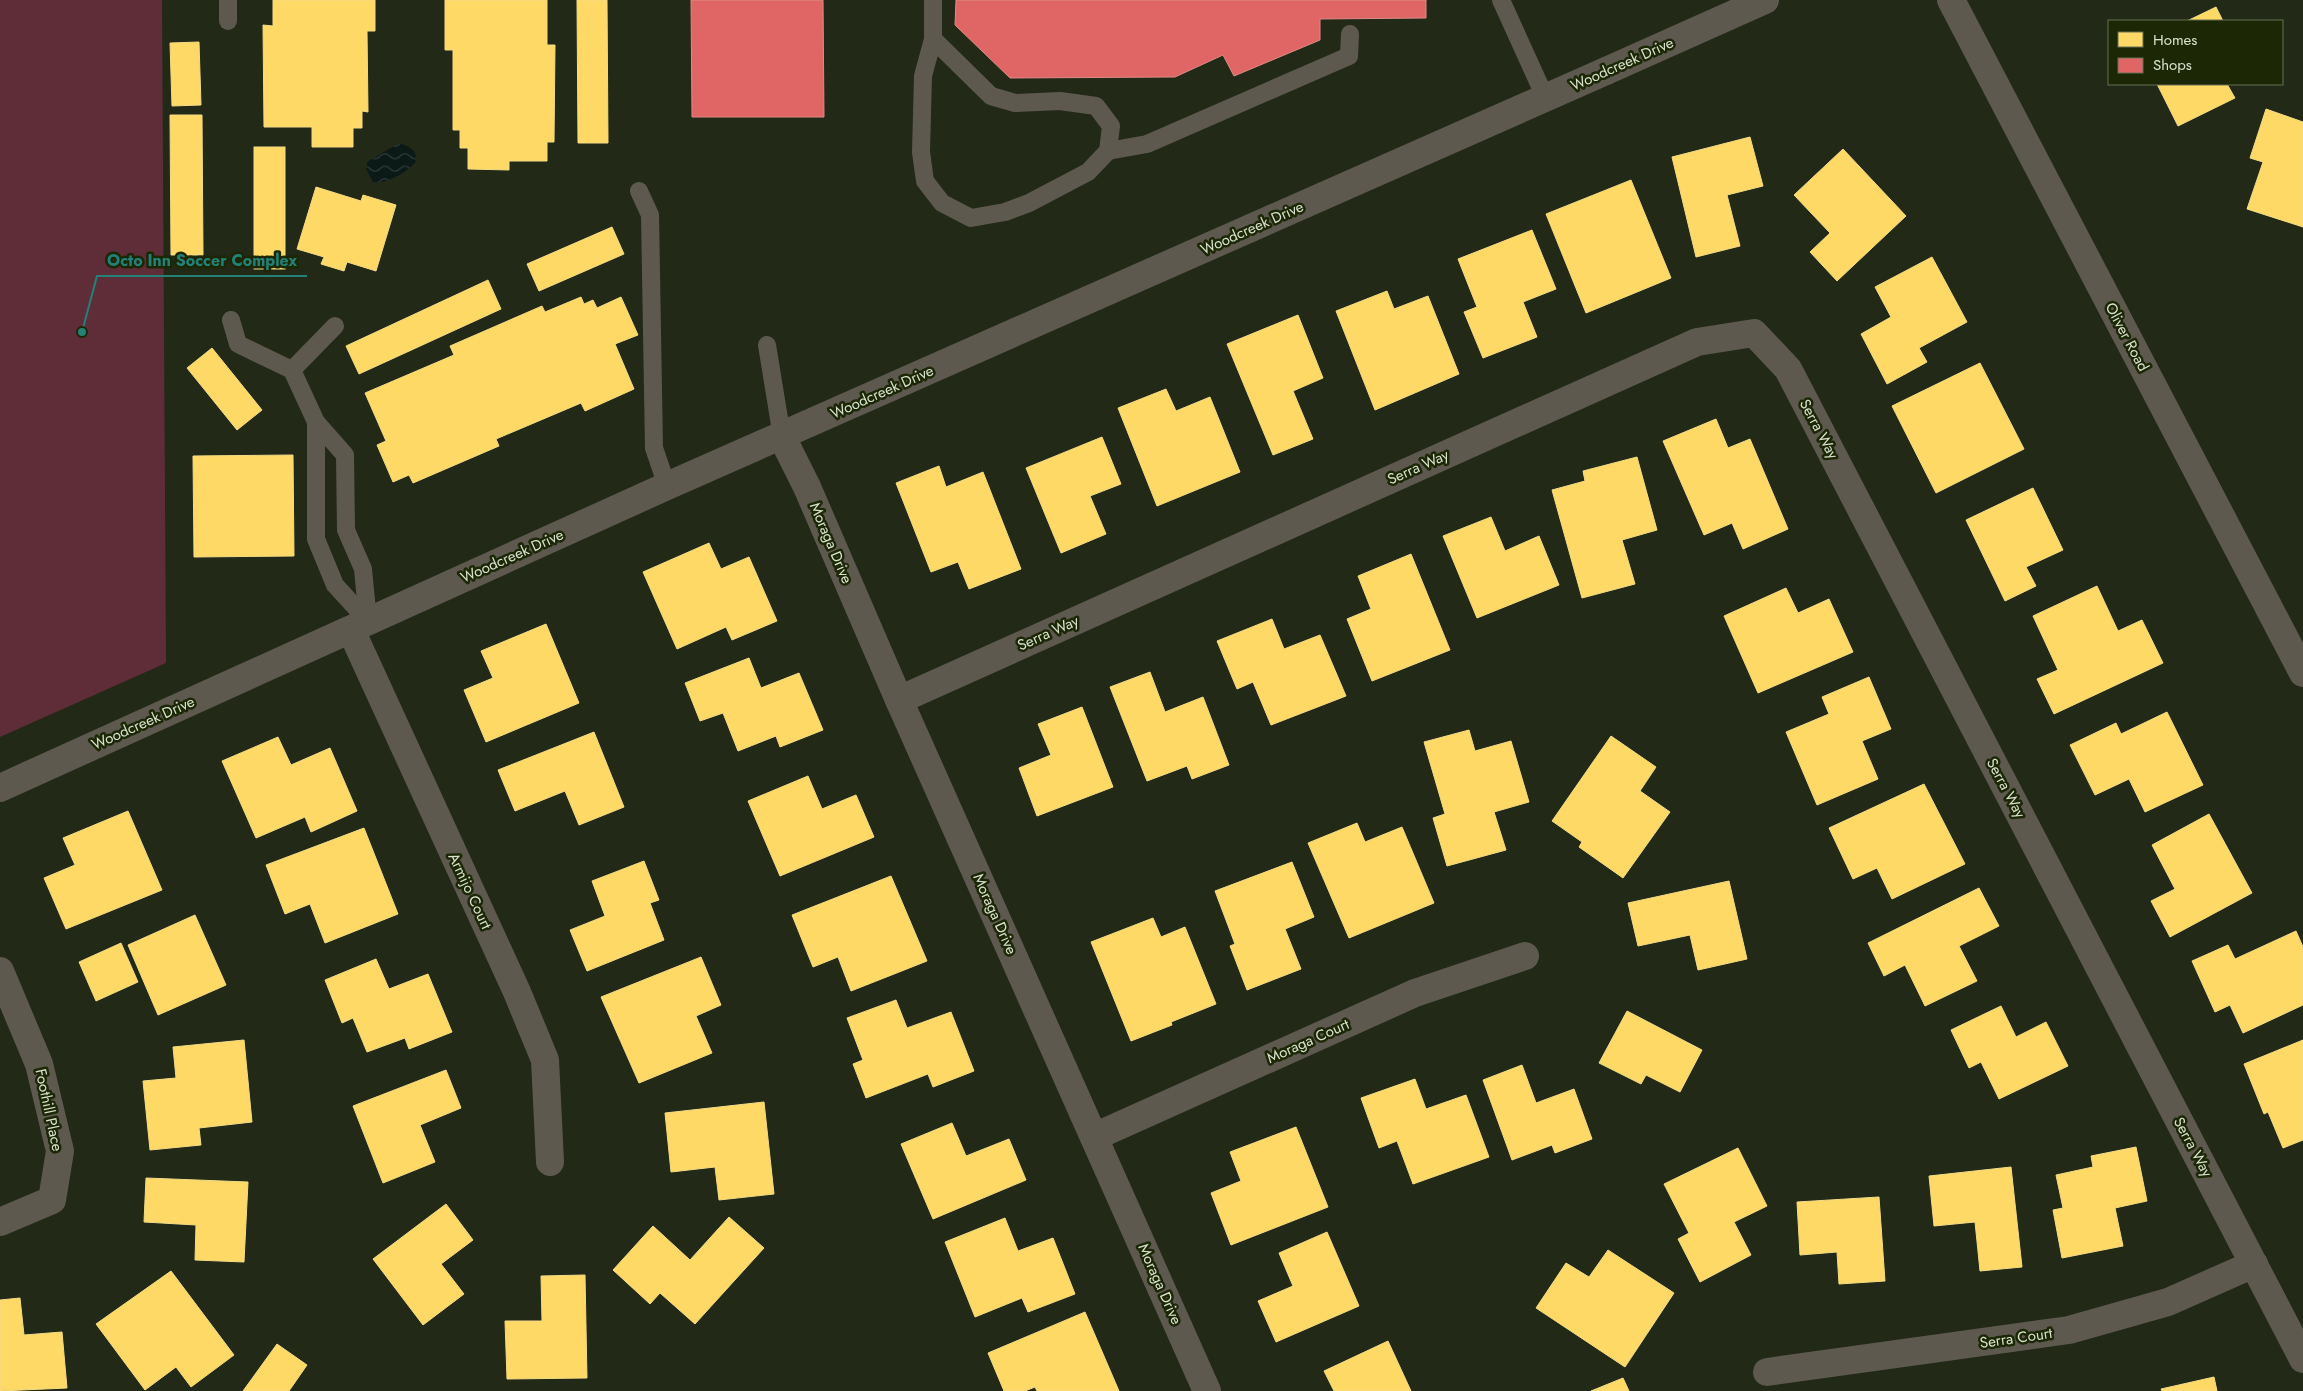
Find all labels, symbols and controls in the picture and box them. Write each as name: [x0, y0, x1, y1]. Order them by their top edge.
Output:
legend: [2108, 20, 2283, 85]
text: Homes: [2153, 29, 2197, 51]
street label: Woodcreek Drive: [1567, 31, 1677, 97]
text: Shops: [2153, 54, 2192, 76]
street label: Woodcreek Drive: [1197, 195, 1307, 261]
callout: Octo Inn Soccer Complex: [97, 245, 307, 276]
text: Octo Inn Soccer Complex: [107, 249, 297, 272]
street label: Oliver Road: [2100, 299, 2154, 375]
street label: Woodcreek Drive: [827, 359, 937, 425]
street label: Serra Way: [1794, 395, 1844, 463]
street label: Serra Way: [1384, 444, 1453, 490]
street label: Moraga Drive: [804, 499, 858, 587]
street label: Woodcreek Drive: [457, 523, 567, 589]
street label: Serra Way: [1014, 610, 1083, 656]
street label: Woodcreek Drive: [88, 690, 198, 756]
street label: Serra Way: [1981, 754, 2031, 822]
street label: Armijo Court: [443, 849, 498, 933]
street label: Moraga Drive: [967, 870, 1023, 958]
street label: Moraga Court: [1263, 1013, 1353, 1069]
street label: Foothill Place: [30, 1067, 69, 1154]
street label: Serra Way: [2168, 1113, 2218, 1181]
street label: Moraga Drive: [1132, 1240, 1188, 1328]
street label: Serra Court: [1978, 1322, 2054, 1354]

